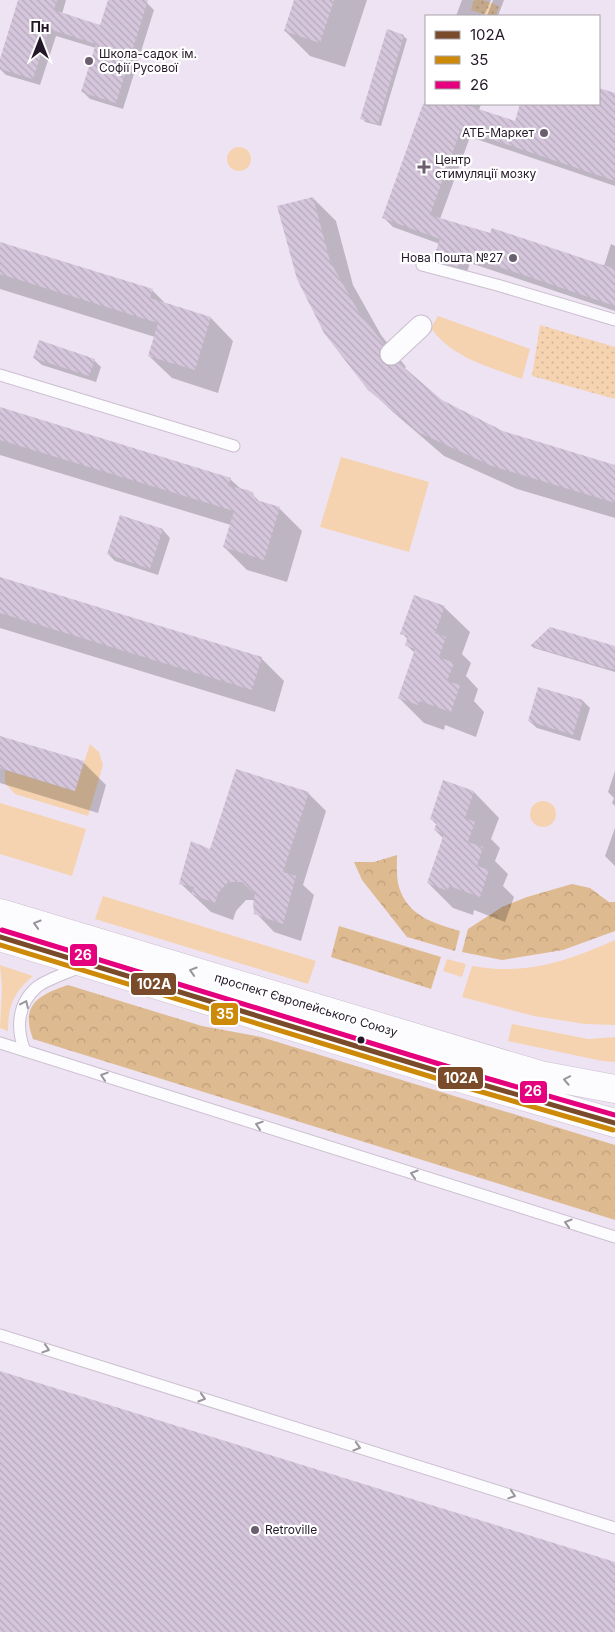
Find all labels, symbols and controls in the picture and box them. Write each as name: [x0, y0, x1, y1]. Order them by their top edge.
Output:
north arrow: [15, 15, 65, 65]
legend: [425, 15, 600, 105]
text: Пн: [30, 18, 50, 35]
text: 102А: [470, 25, 505, 44]
place label: Школа-садок ім. Софії Русової: [99, 46, 197, 75]
text: 35: [470, 50, 488, 69]
marker: Школа-садок ім. Софії Русової: [83, 55, 95, 67]
text: 26: [470, 75, 488, 94]
place label: АТБ-Маркет: [462, 125, 534, 140]
marker: АТБ-Маркет: [538, 127, 550, 139]
place label: Центр стимуляції мозку: [435, 152, 536, 181]
marker: Центр стимуляції мозку: [417, 160, 431, 174]
place label: Нова Пошта №27: [401, 250, 503, 265]
marker: Нова Пошта №27: [507, 252, 519, 264]
one-way arrow: [34, 920, 42, 930]
line badge: 26: [69, 943, 98, 967]
text: 26: [74, 946, 92, 963]
one-way arrow: [189, 966, 197, 976]
street label: проспект Європейського Союзу: [213, 970, 400, 1040]
line badge: 102А: [130, 972, 177, 996]
text: 102А: [137, 975, 172, 992]
one-way arrow: [18, 1001, 28, 1010]
line badge: 35: [210, 1002, 239, 1026]
text: 35: [216, 1005, 234, 1022]
unlabelled marker: [356, 1035, 366, 1045]
line badge: 102А: [437, 1066, 484, 1090]
text: 102А: [444, 1069, 479, 1086]
one-way arrow: [100, 1071, 108, 1081]
one-way arrow: [563, 1076, 571, 1086]
line badge: 26: [519, 1080, 548, 1104]
text: 26: [524, 1082, 542, 1099]
one-way arrow: [255, 1120, 263, 1130]
one-way arrow: [410, 1169, 418, 1179]
one-way arrow: [565, 1218, 573, 1228]
one-way arrow: [42, 1344, 50, 1354]
one-way arrow: [197, 1392, 205, 1402]
one-way arrow: [352, 1441, 360, 1451]
one-way arrow: [507, 1490, 515, 1500]
place label: Retroville: [265, 1522, 317, 1537]
marker: Retroville: [249, 1524, 261, 1536]

